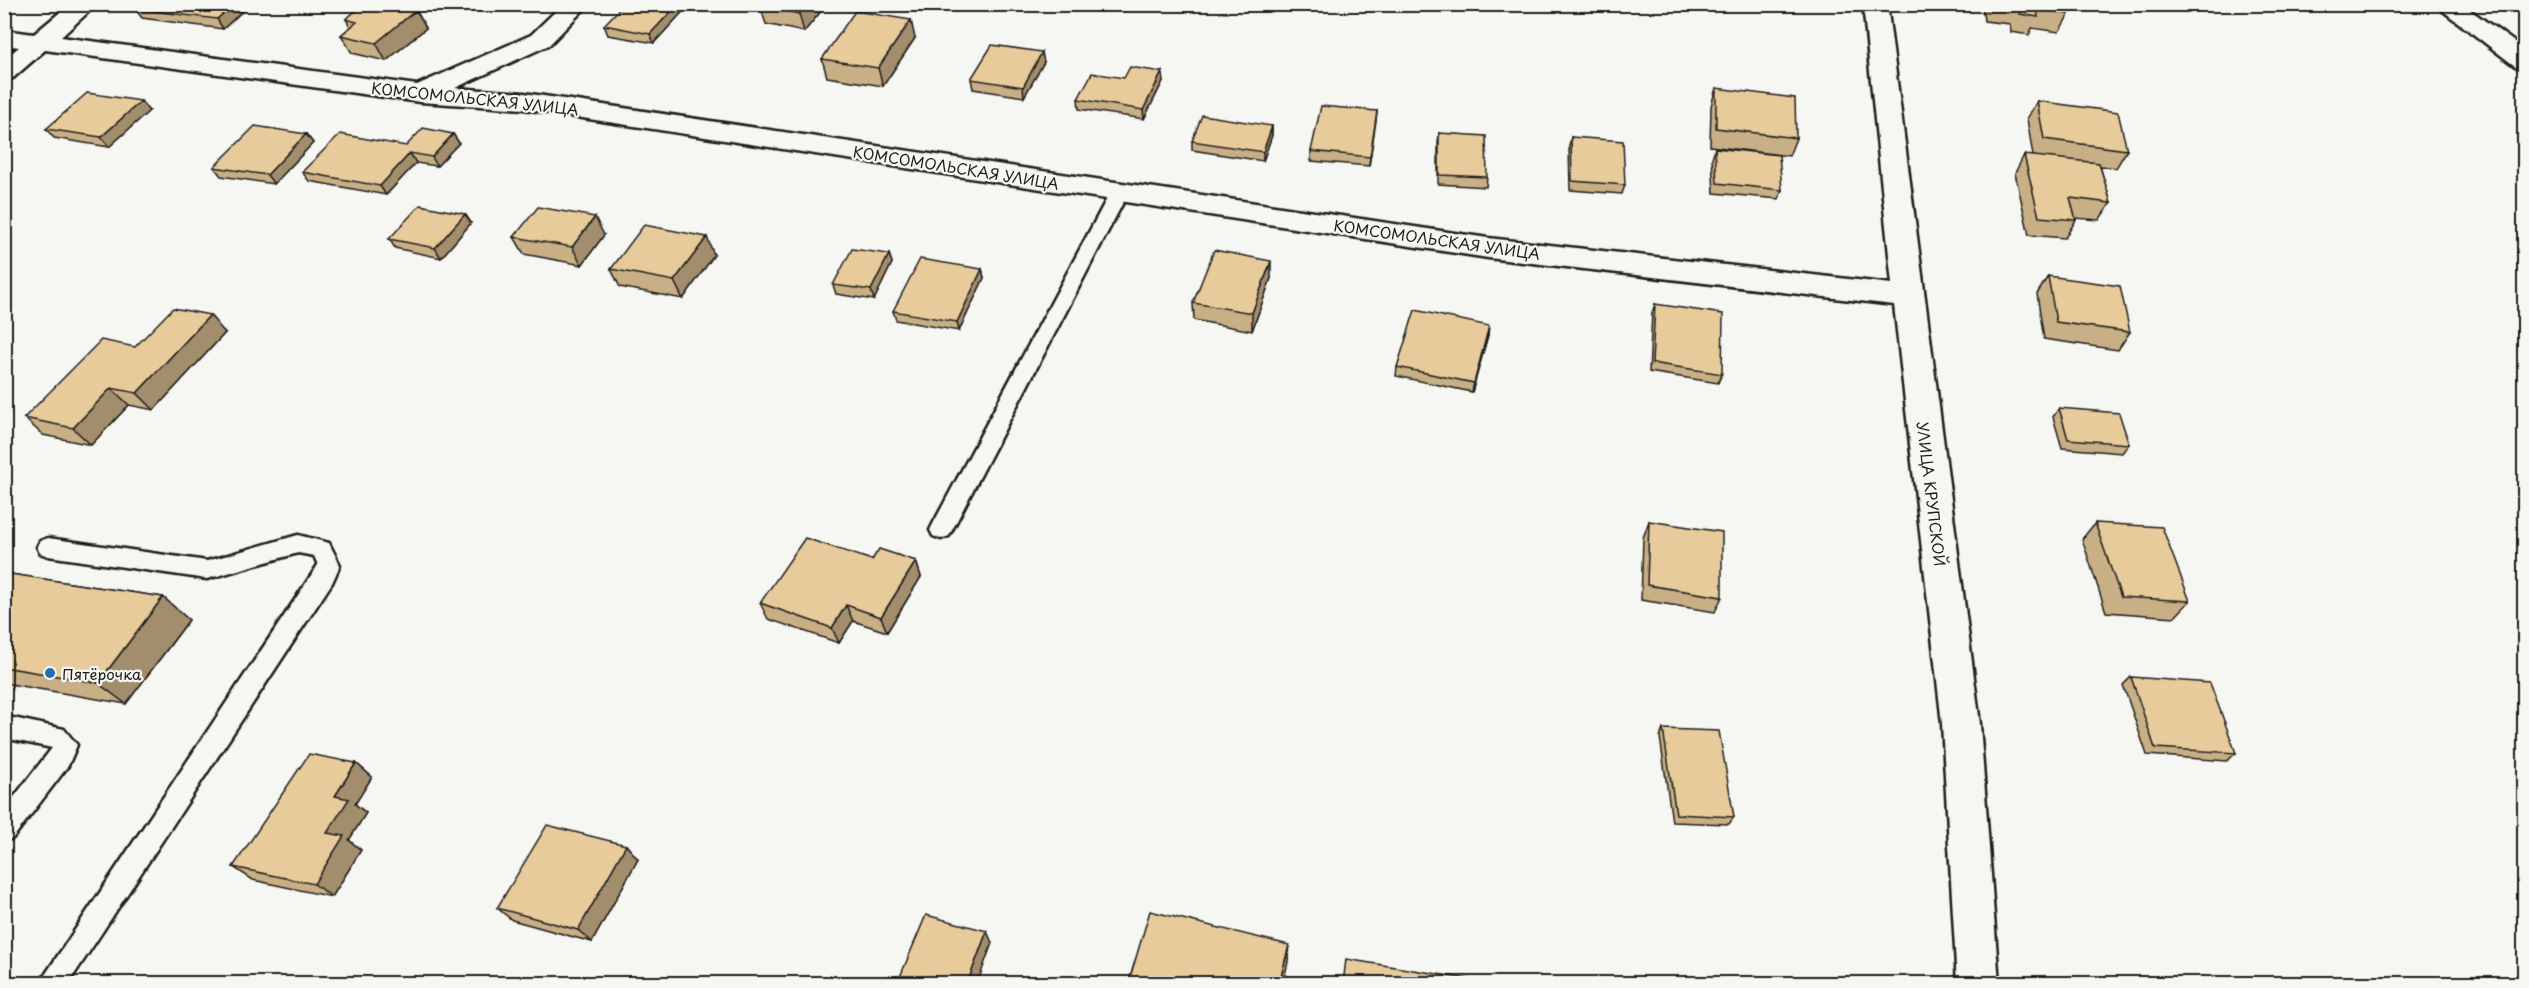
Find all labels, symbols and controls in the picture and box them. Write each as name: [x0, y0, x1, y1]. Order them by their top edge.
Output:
street label: КОМСОМОЛЬСКАЯ УЛИЦА: [370, 76, 580, 120]
street label: КОМСОМОЛЬСКАЯ УЛИЦА: [851, 139, 1061, 195]
street label: КОМСОМОЛЬСКАЯ УЛИЦА: [1332, 213, 1542, 265]
street label: УЛИЦА КРУПСКОЙ: [1912, 420, 1952, 568]
place label: Пятёрочка: [62, 662, 142, 685]
marker: Пятёрочка: [43, 666, 57, 680]

